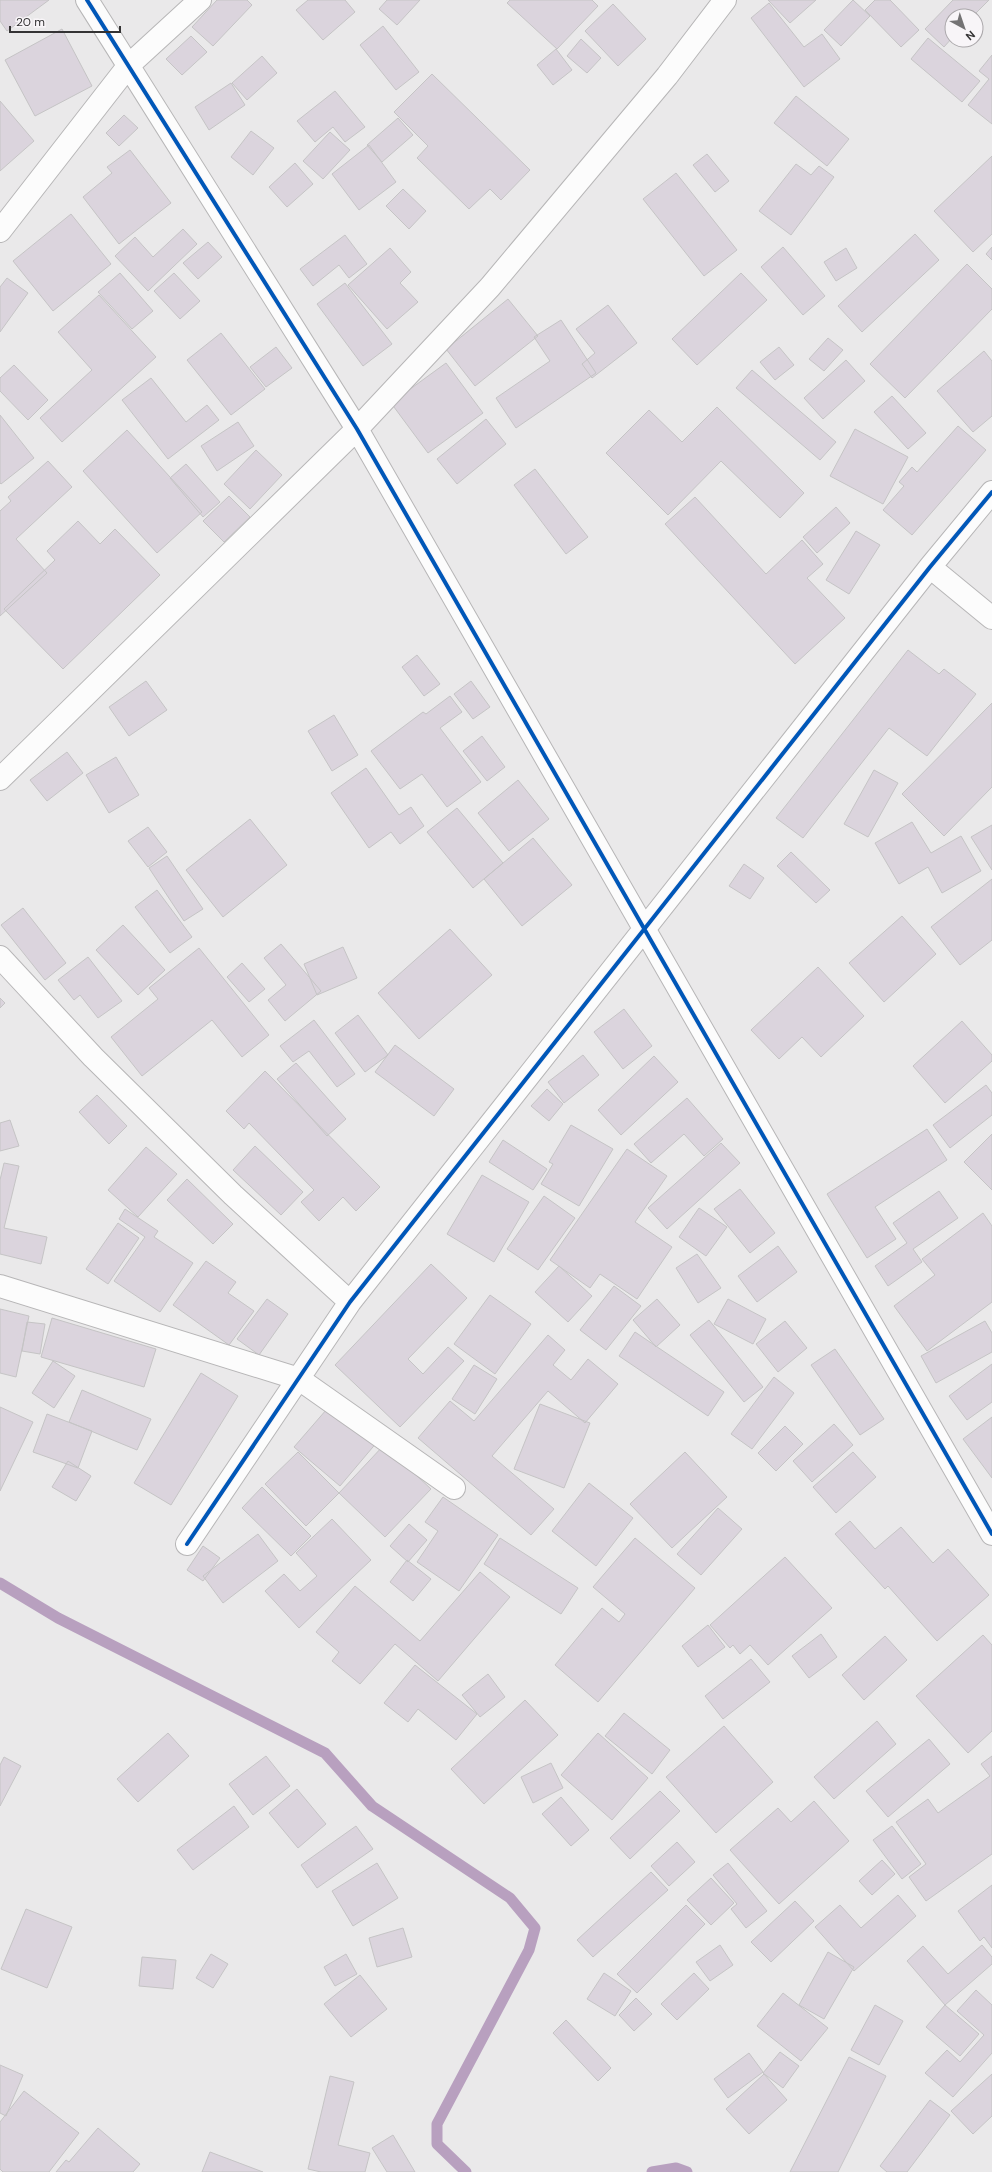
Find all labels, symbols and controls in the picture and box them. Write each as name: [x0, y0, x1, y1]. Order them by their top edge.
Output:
scale bar: [10, 8, 120, 34]
north arrow: [944, 8, 984, 48]
text: 20 m: [16, 14, 45, 30]
text: N: [963, 28, 978, 44]

